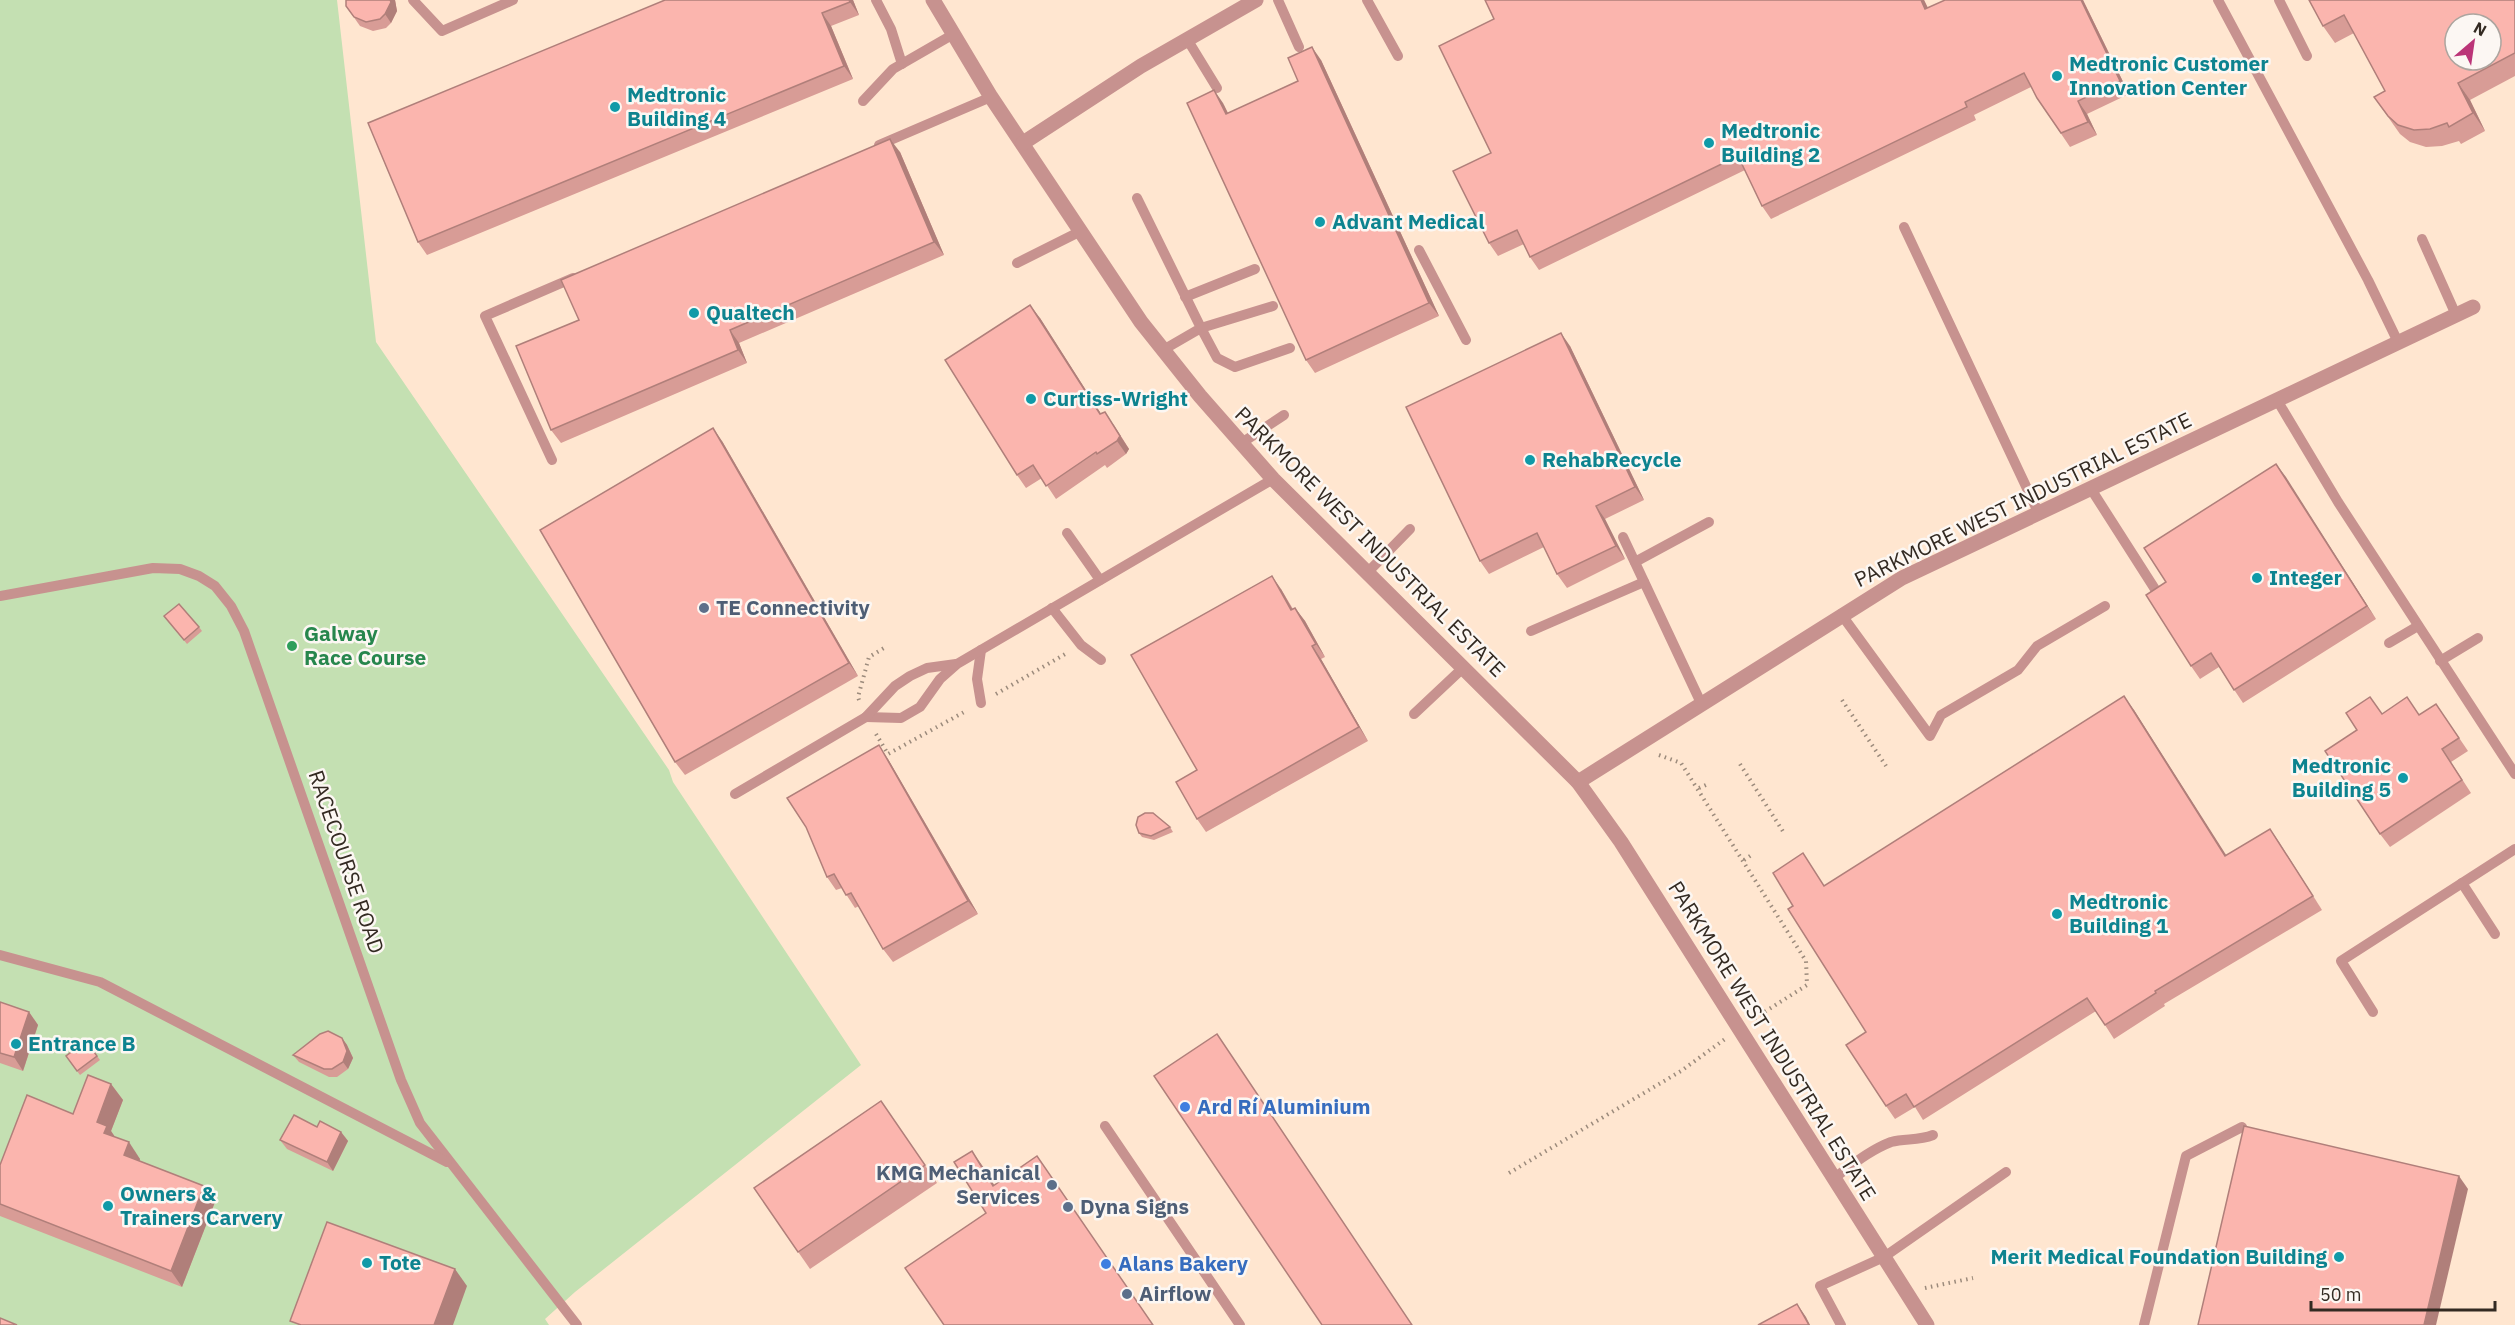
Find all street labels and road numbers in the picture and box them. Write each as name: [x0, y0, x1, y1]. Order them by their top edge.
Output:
street label: PARKMORE WEST INDUSTRIAL ESTATE: [1229, 400, 1512, 683]
street label: PARKMORE WEST INDUSTRIAL ESTATE: [1849, 405, 2196, 593]
street label: RACECOURSE ROAD: [302, 766, 391, 957]
street label: PARKMORE WEST INDUSTRIAL ESTATE: [1662, 875, 1883, 1206]

